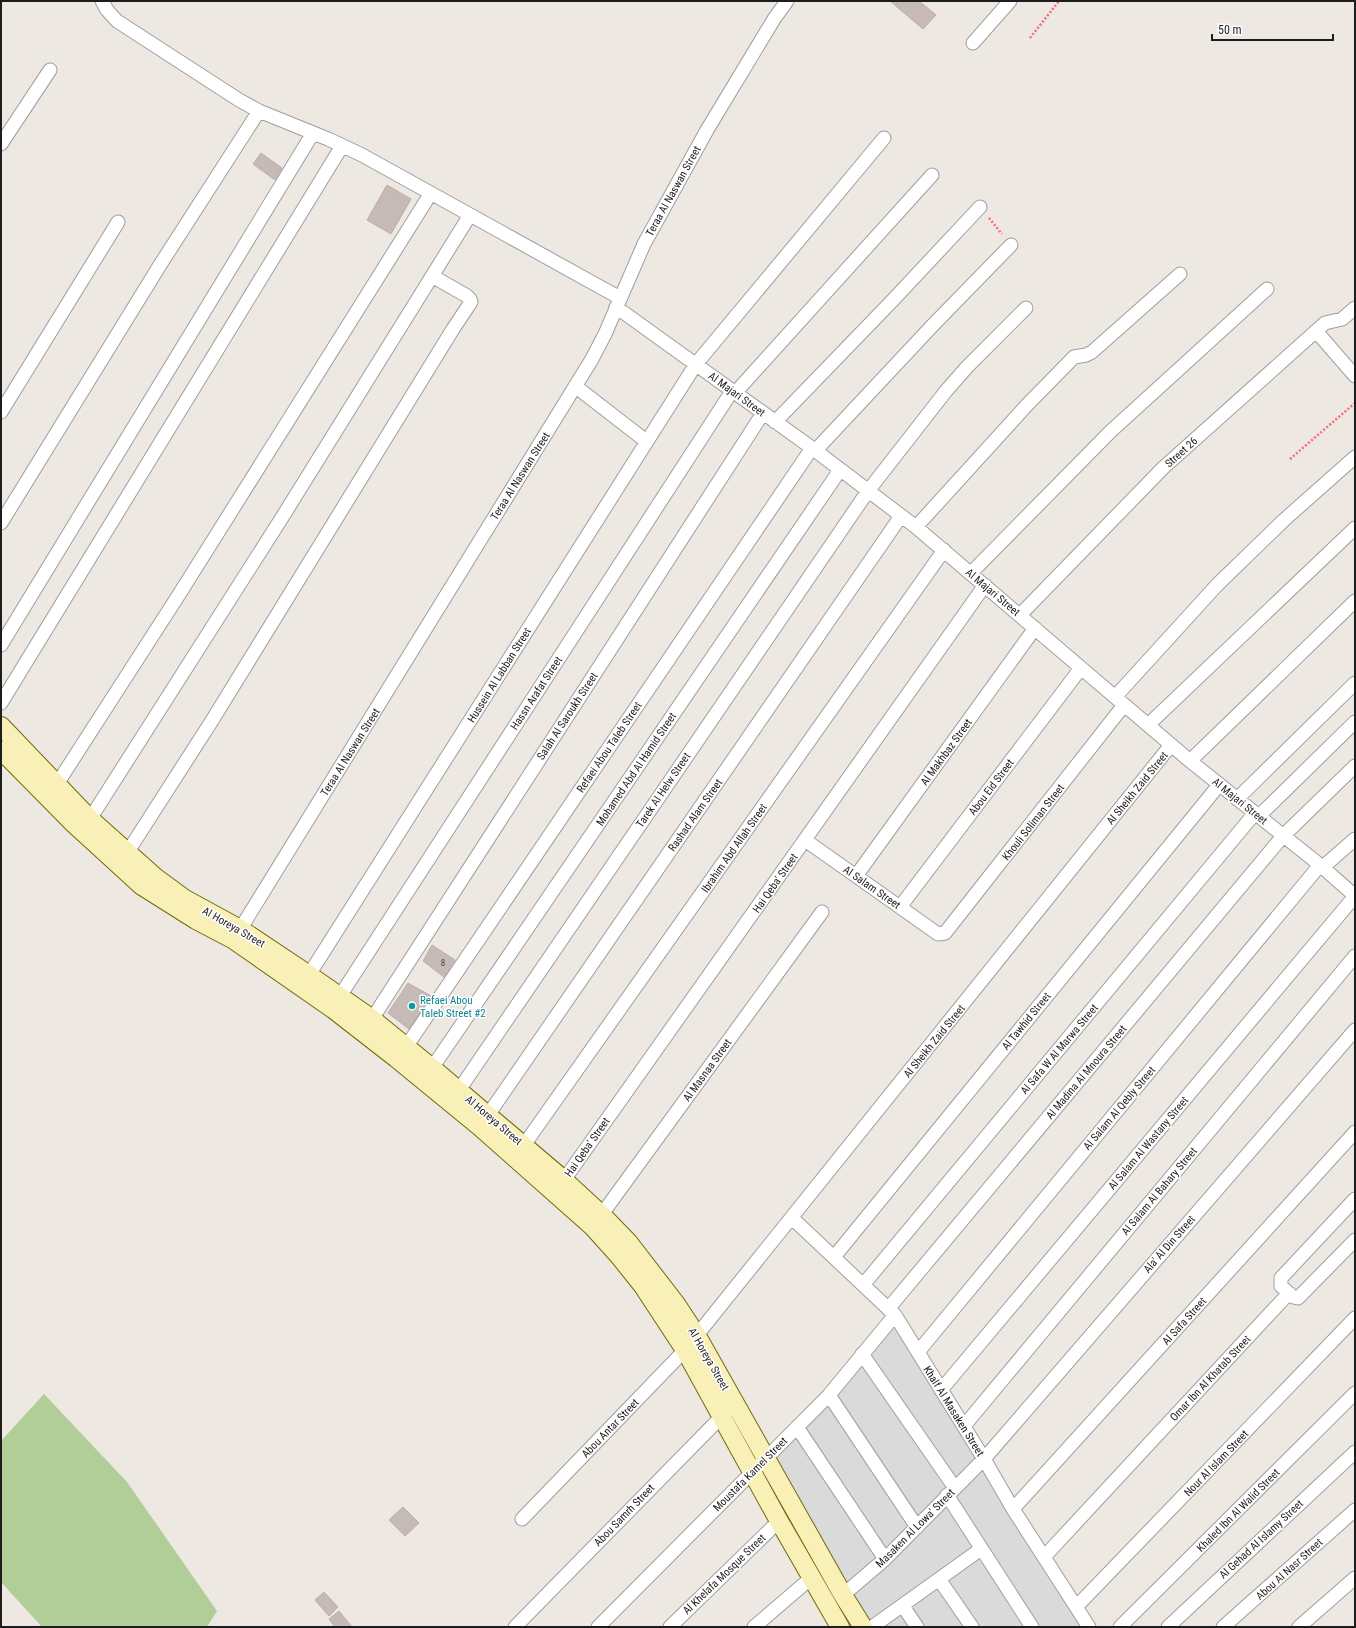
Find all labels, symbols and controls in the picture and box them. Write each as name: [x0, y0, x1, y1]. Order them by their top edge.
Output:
scale bar: [1212, 16, 1333, 42]
text: 50 m: [1218, 23, 1242, 37]
street label: Teraa Al Naswan Street: [643, 144, 704, 239]
street label: Al Majari Street: [706, 369, 768, 419]
street label: Teraa Al Naswan Street: [488, 430, 553, 523]
street label: Street 26: [1162, 434, 1200, 470]
street label: Al Majari Street: [963, 566, 1022, 619]
street label: Hussein Al Labban Street: [465, 625, 534, 725]
street label: Hassn Arafat Street: [508, 654, 565, 732]
street label: Salah Al Saroukh Street: [534, 670, 601, 762]
street label: Refaei Abou Taleb Street: [574, 699, 645, 795]
street label: Teraa Al Naswan Street: [318, 706, 383, 799]
street label: Mohamed Abd Al Hamid Street: [594, 710, 679, 828]
street label: Al Makhbaz Street: [918, 716, 975, 788]
street label: Al Sheikh Zaid Street: [1104, 749, 1171, 827]
street label: Tarek Al Helw Street: [634, 750, 693, 830]
street label: Abou Eid Street: [966, 757, 1017, 818]
street label: Al Majari Street: [1210, 775, 1270, 827]
street label: Rashad Alam Street: [666, 777, 725, 854]
street label: Khouli Soliman Street: [1000, 782, 1067, 863]
street label: Ibrahim Abd Allah Street: [699, 801, 770, 895]
street label: Hai Qeba' Street: [750, 851, 801, 915]
street label: Al Salam Street: [841, 863, 903, 912]
street label: Al Horeya Street: [200, 904, 267, 951]
house number: 8: [441, 958, 445, 968]
street label: Al Tawhid Street: [999, 990, 1054, 1053]
place label: Refaei Abou Taleb Street #2: [420, 994, 486, 1020]
marker: Refaei Abou Taleb Street #2: [407, 1001, 417, 1011]
street label: Al Sheikh Zaid Street: [901, 1002, 968, 1080]
street label: Al Safa W Al Marwa Street: [1018, 1002, 1101, 1097]
street label: Al Madina Al Mnoura Street: [1043, 1023, 1129, 1122]
street label: Al Masnaa Street: [680, 1036, 734, 1104]
street label: Al Salam Al Qebly Street: [1081, 1064, 1158, 1153]
street label: Al Horeya Street: [463, 1093, 525, 1148]
street label: Al Salam Al Wastany Street: [1106, 1094, 1191, 1193]
street label: Hai Qeba' Street: [562, 1115, 613, 1179]
street label: Al Salam Al Bahary Street: [1119, 1145, 1200, 1238]
street label: Ala' Al Din Street: [1141, 1213, 1198, 1276]
street label: Al Safa Street: [1160, 1295, 1209, 1348]
street label: Al Horeya Street: [685, 1326, 732, 1393]
street label: Omar Ibn Al Khatab Street: [1167, 1333, 1253, 1424]
street label: Khalf Al Masaken Street: [921, 1364, 987, 1459]
street label: Abou Antar Street: [579, 1396, 642, 1461]
street label: Nour Al Islam Street: [1181, 1428, 1251, 1499]
street label: Moustafa Kamel Street: [711, 1435, 790, 1514]
street label: Khaled Ibn Al Walid Street: [1194, 1466, 1283, 1555]
street label: Abou Samrh Street: [591, 1482, 657, 1549]
street label: Masaken Al Lowa' Street: [873, 1486, 957, 1570]
street label: Al Gehad Al Islamy Street: [1217, 1497, 1306, 1582]
street label: Al Khelafa Mosque Street: [680, 1531, 768, 1617]
street label: Abou Al Nasr Street: [1253, 1536, 1325, 1603]

